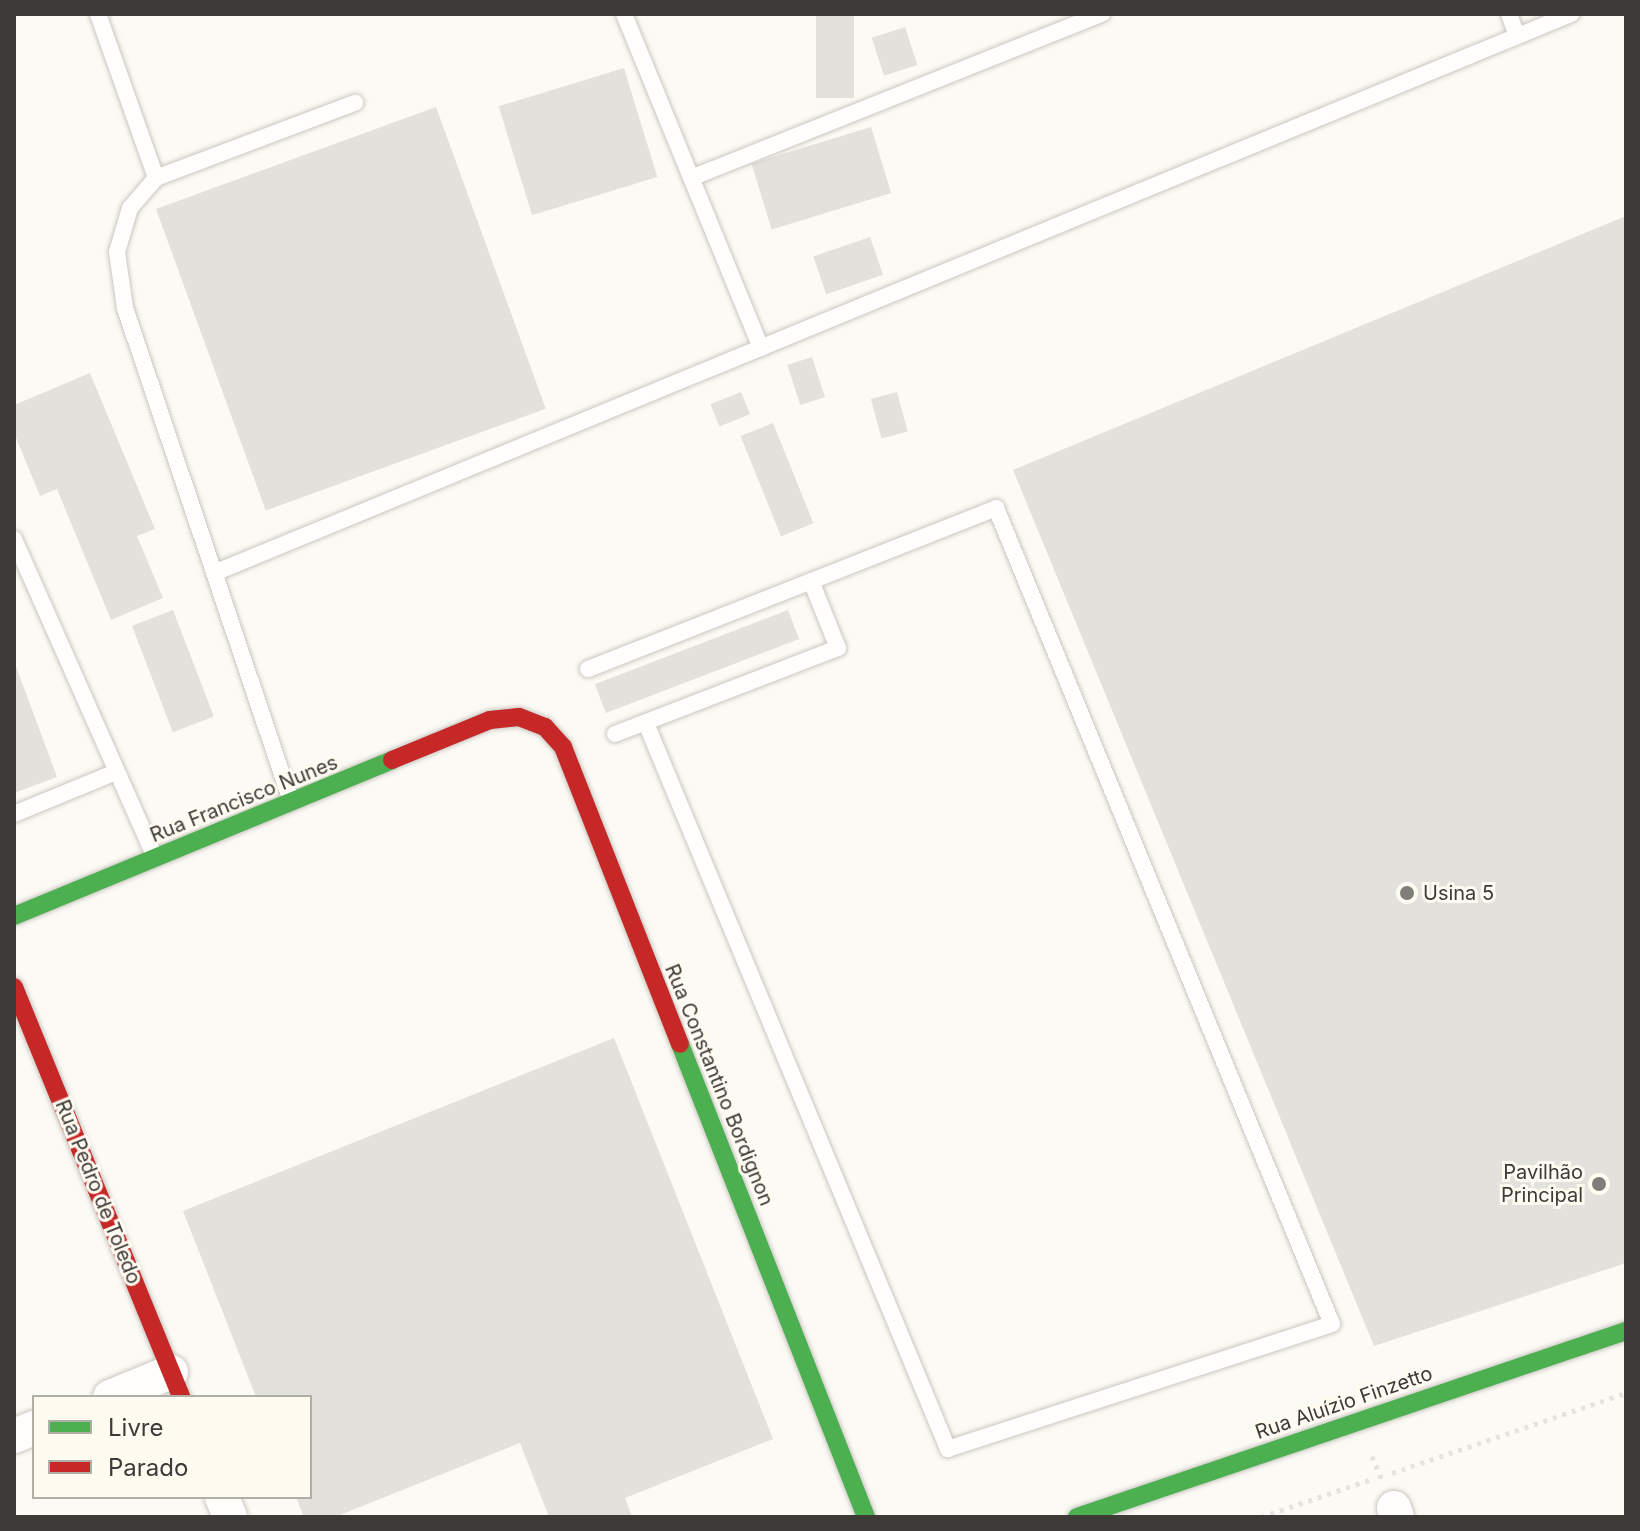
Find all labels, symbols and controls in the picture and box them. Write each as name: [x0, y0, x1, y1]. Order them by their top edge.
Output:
street label: Rua Francisco Nunes: [147, 750, 341, 848]
place label: Usina 5: [1423, 881, 1494, 905]
marker: Usina 5: [1398, 884, 1416, 902]
street label: Rua Constantino Bordignon: [659, 961, 779, 1209]
street label: Rua Pedro de Toledo: [50, 1096, 146, 1288]
place label: Pavilhão Principal: [1501, 1160, 1583, 1207]
marker: Pavilhão Principal: [1590, 1175, 1608, 1193]
street label: Rua Aluízio Finzetto: [1252, 1361, 1436, 1445]
legend: [32, 1395, 312, 1499]
text: Livre: [108, 1413, 164, 1442]
text: Parado: [108, 1453, 188, 1482]

